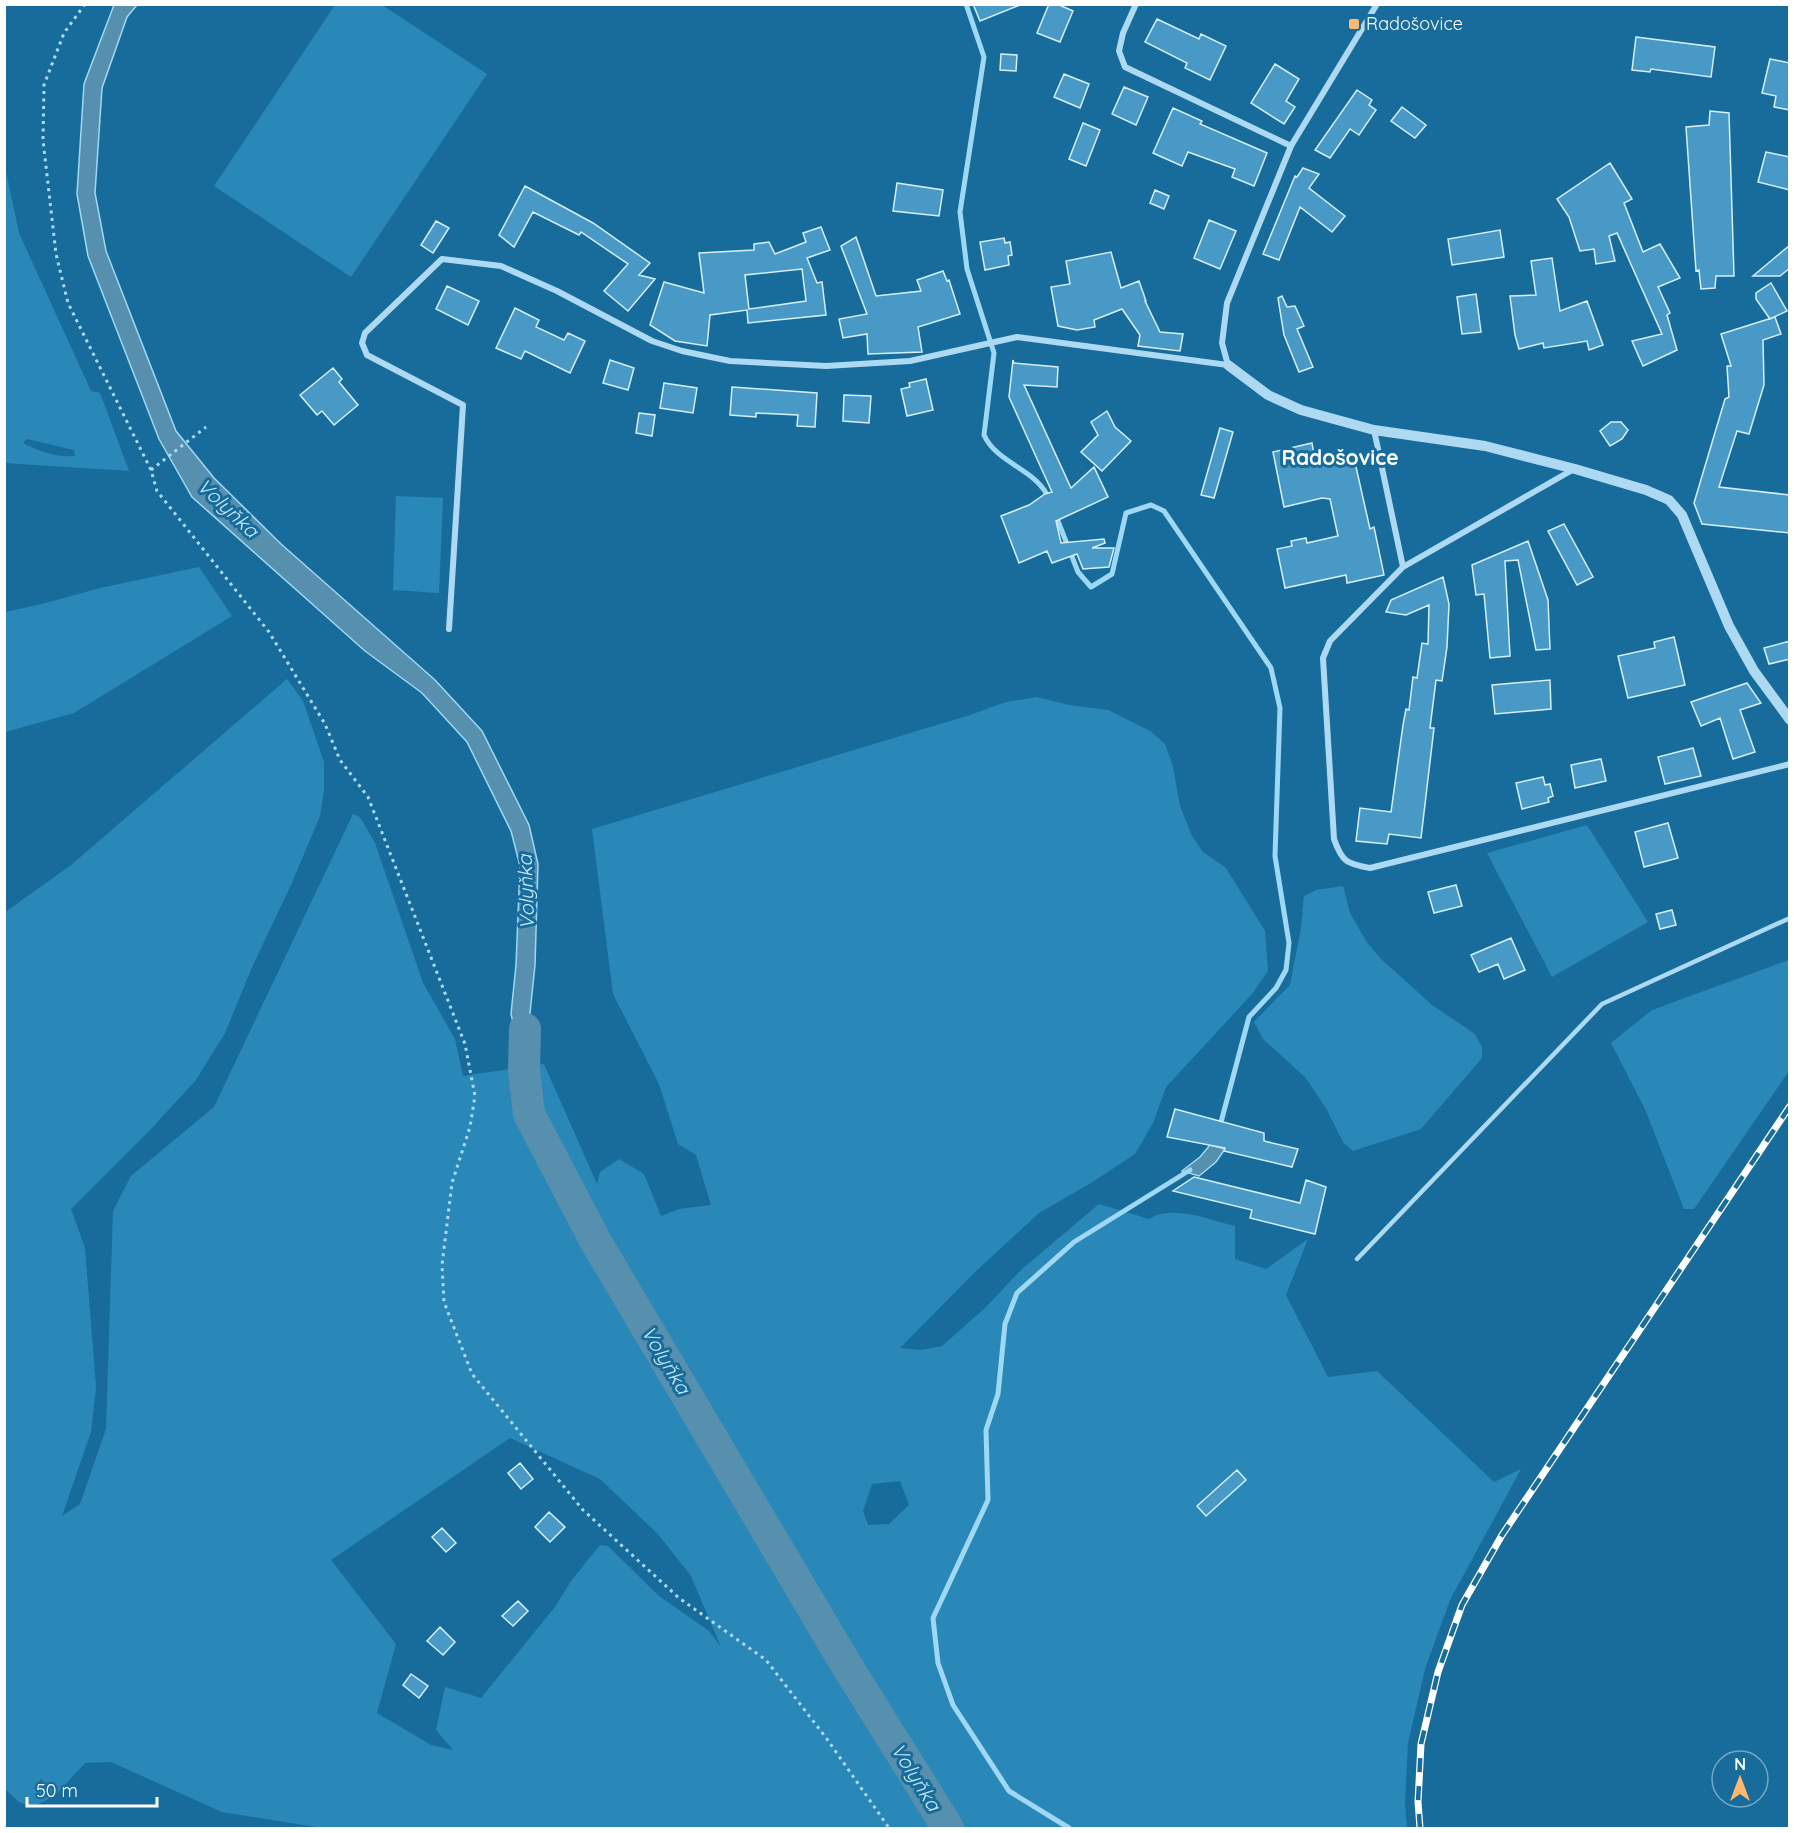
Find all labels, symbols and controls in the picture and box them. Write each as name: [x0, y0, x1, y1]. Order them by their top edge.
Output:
place label: Radošovice: [1366, 12, 1463, 35]
marker: Radošovice: [1347, 17, 1361, 31]
district label: Radošovice: [1281, 444, 1399, 470]
water label: Volyňka: [192, 473, 266, 544]
water label: Volyňka: [512, 852, 539, 930]
water label: Volyňka: [636, 1321, 697, 1400]
water label: Volyňka: [886, 1738, 948, 1817]
north arrow: [1710, 1749, 1770, 1809]
text: N: [1734, 1754, 1746, 1774]
scale bar: [27, 1770, 158, 1808]
text: 50 m: [36, 1779, 78, 1802]

